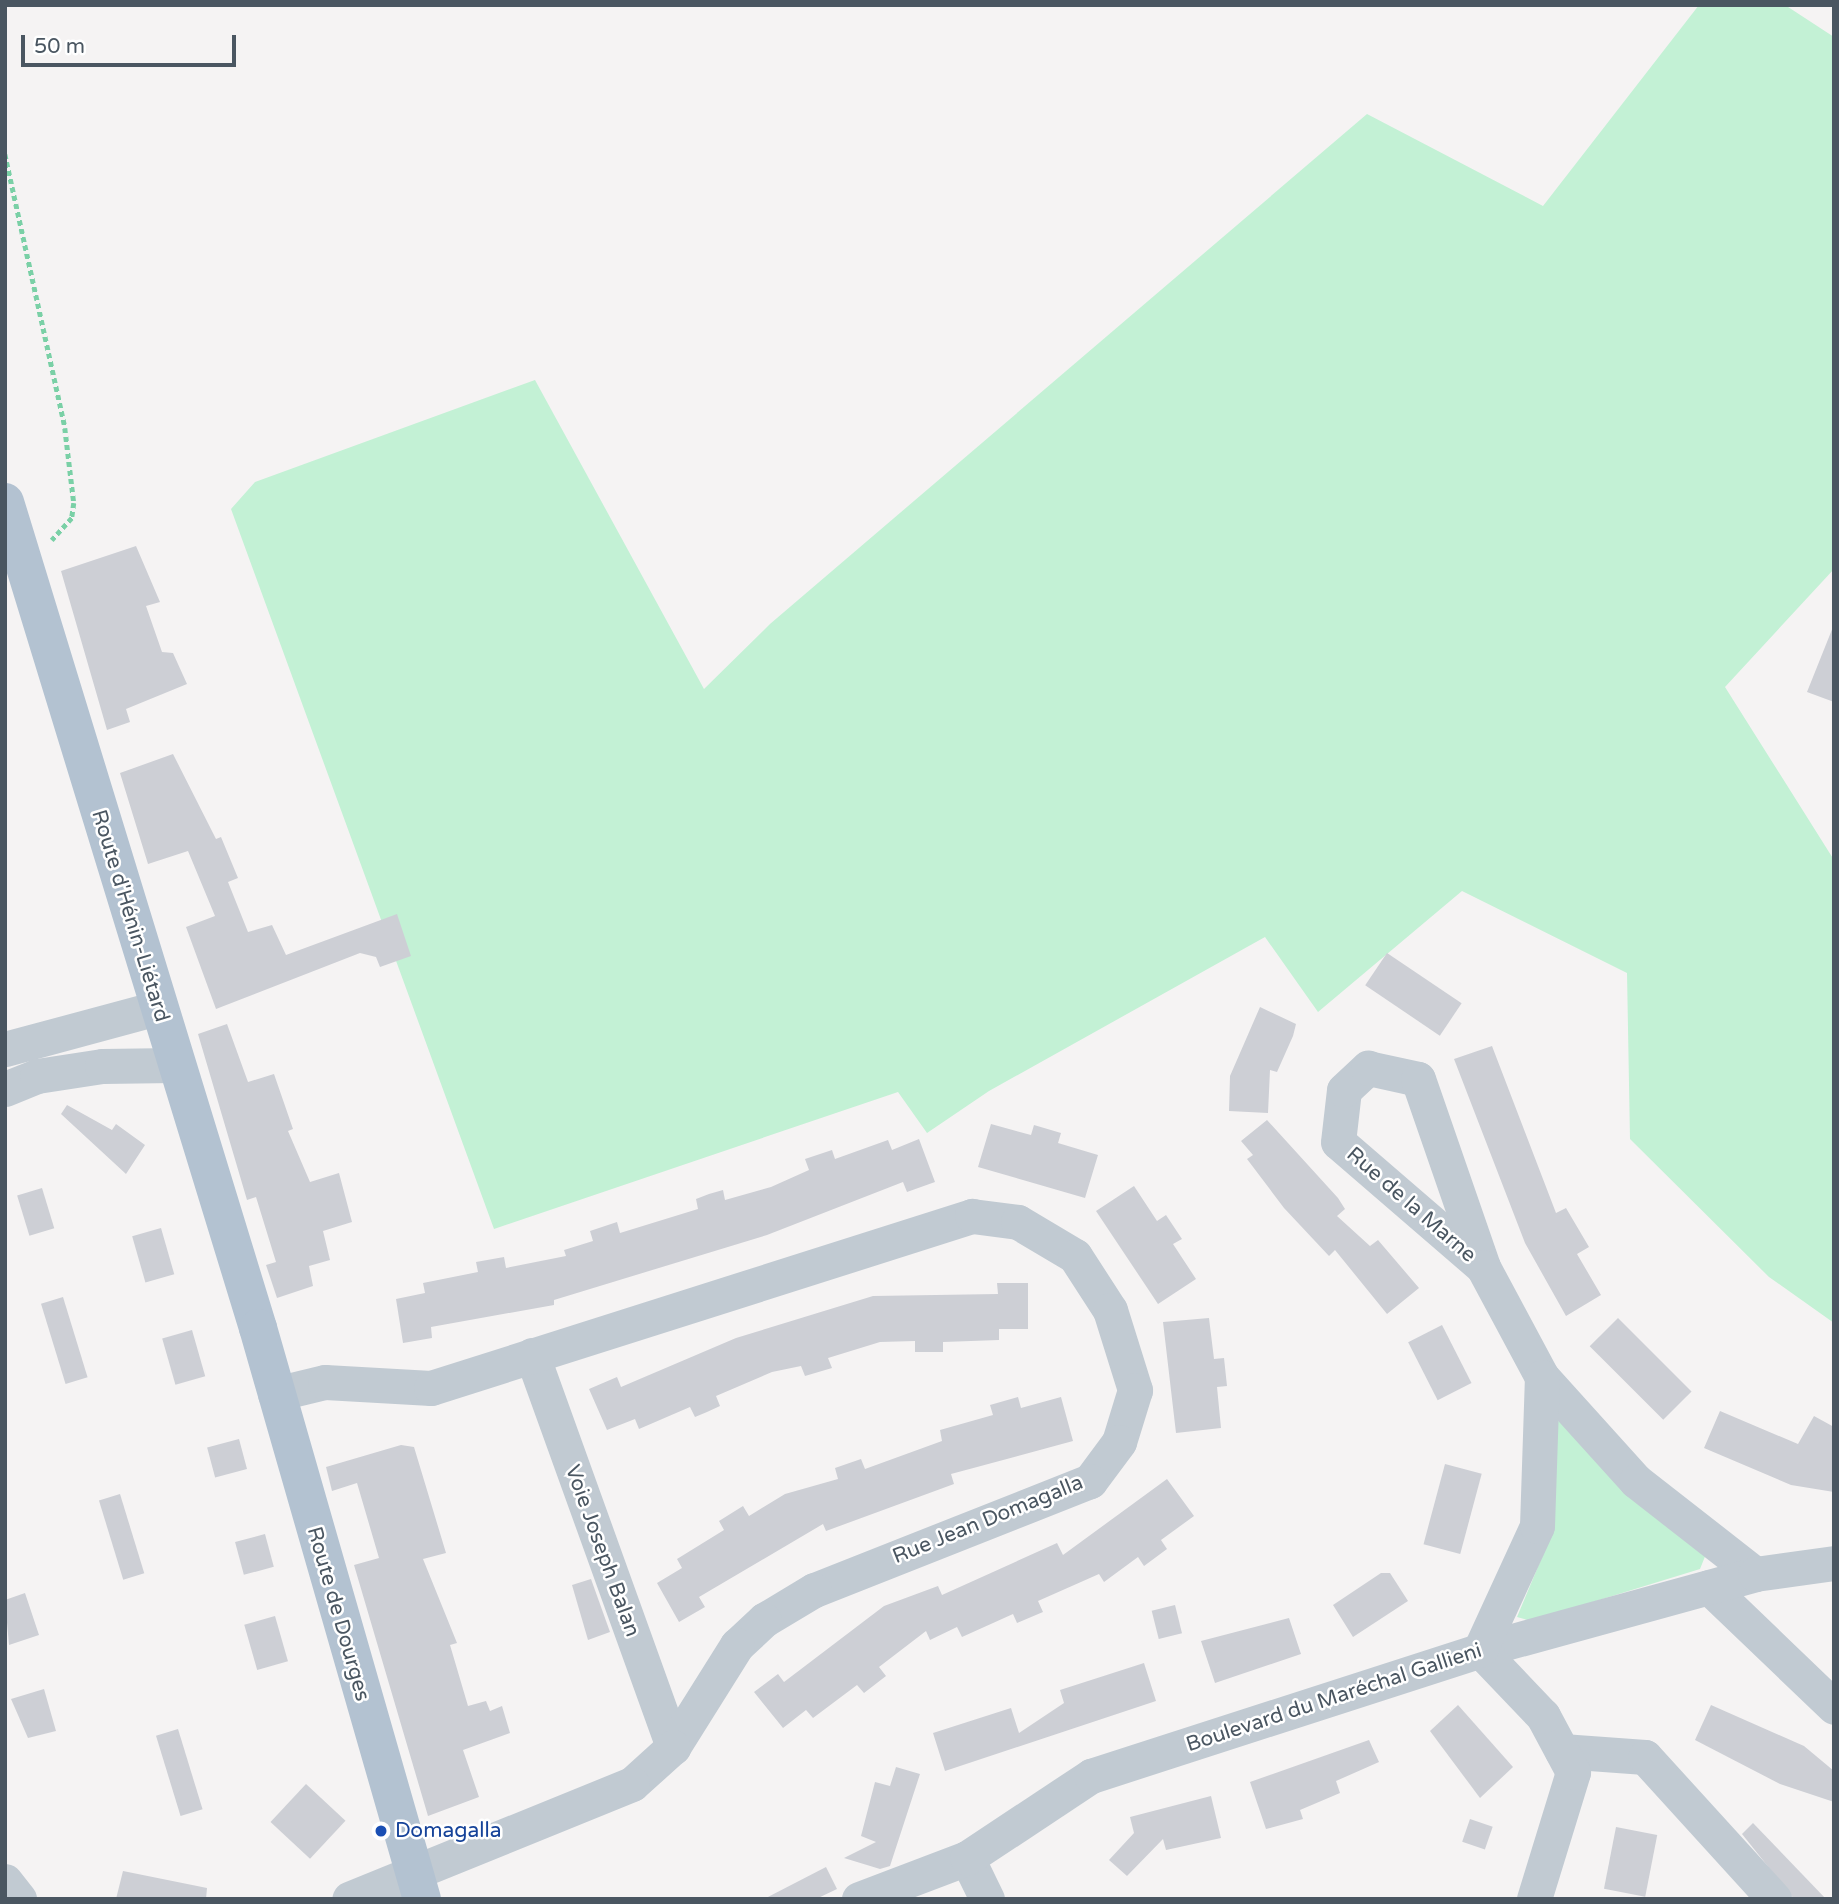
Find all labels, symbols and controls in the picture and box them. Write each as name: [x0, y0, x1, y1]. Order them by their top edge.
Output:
scale bar: [24, 21, 240, 65]
text: 50 m: [34, 34, 85, 59]
street label: Route d'Hénin-Liétard: [86, 807, 174, 1025]
street label: Rue de la Marne: [1341, 1142, 1481, 1268]
street label: Voie Joseph Balan: [559, 1462, 645, 1640]
street label: Rue Jean Domagalla: [889, 1470, 1087, 1570]
street label: Route de Dourges: [301, 1524, 375, 1704]
street label: Boulevard du Maréchal Gallieni: [1183, 1638, 1485, 1758]
place label: Domagalla: [395, 1818, 502, 1844]
marker: Domagalla: [373, 1823, 389, 1839]

